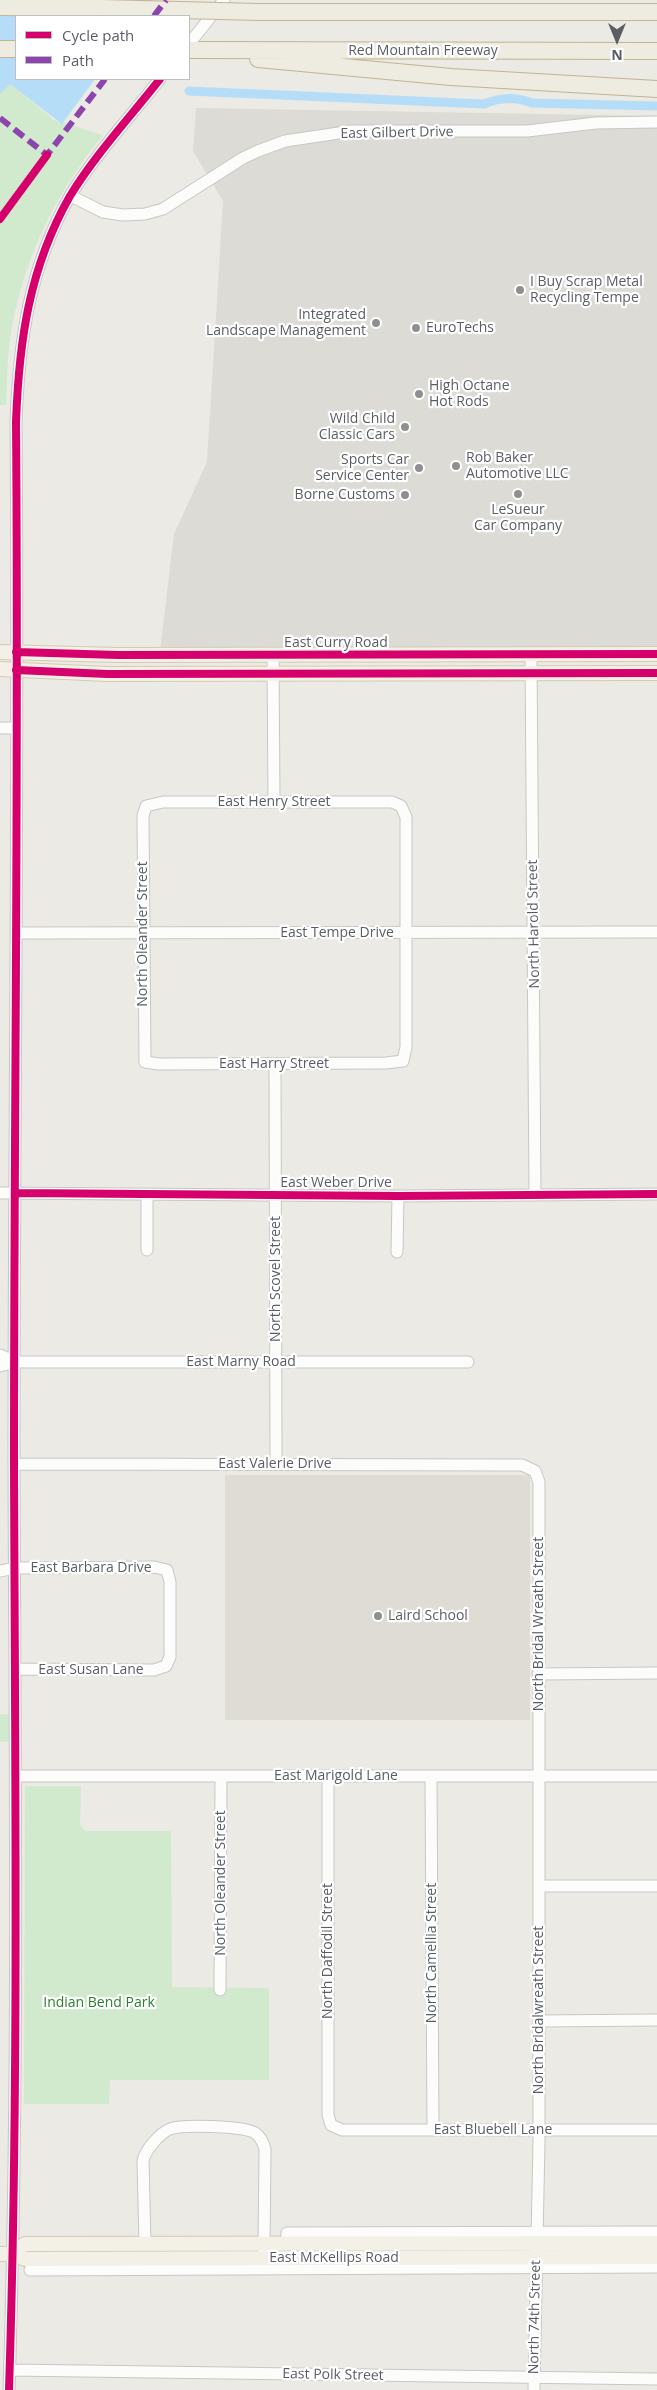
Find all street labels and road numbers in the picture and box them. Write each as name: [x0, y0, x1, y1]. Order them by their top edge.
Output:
street label: Red Mountain Freeway: [348, 43, 498, 59]
street label: East Gilbert Drive: [340, 124, 454, 142]
street label: East Curry Road: [284, 635, 388, 651]
street label: East Henry Street: [217, 794, 331, 810]
street label: North Harold Street: [524, 859, 544, 989]
street label: North Oleander Street: [135, 861, 151, 1007]
street label: East Tempe Drive: [280, 925, 394, 941]
street label: East Harry Street: [219, 1056, 329, 1072]
street label: East Weber Drive: [280, 1175, 392, 1191]
street label: North Scovel Street: [268, 1216, 284, 1342]
street label: East Marny Road: [186, 1354, 296, 1370]
street label: East Valerie Drive: [218, 1456, 332, 1472]
street label: North Bridal Wreath Street: [531, 1537, 547, 1711]
street label: East Barbara Drive: [30, 1560, 152, 1576]
street label: East Susan Lane: [38, 1662, 144, 1678]
street label: East Marigold Lane: [274, 1768, 398, 1784]
street label: North Oleander Street: [213, 1810, 229, 1956]
street label: North Daffodil Street: [320, 1883, 336, 2019]
street label: North Camellia Street: [424, 1883, 440, 2023]
street label: North Bridalwreath Street: [531, 1926, 547, 2094]
street label: East Bluebell Lane: [434, 2122, 552, 2138]
street label: East McKellips Road: [269, 2250, 399, 2266]
street label: North 74th Street: [526, 2260, 544, 2374]
street label: East Polk Street: [282, 2366, 384, 2384]

